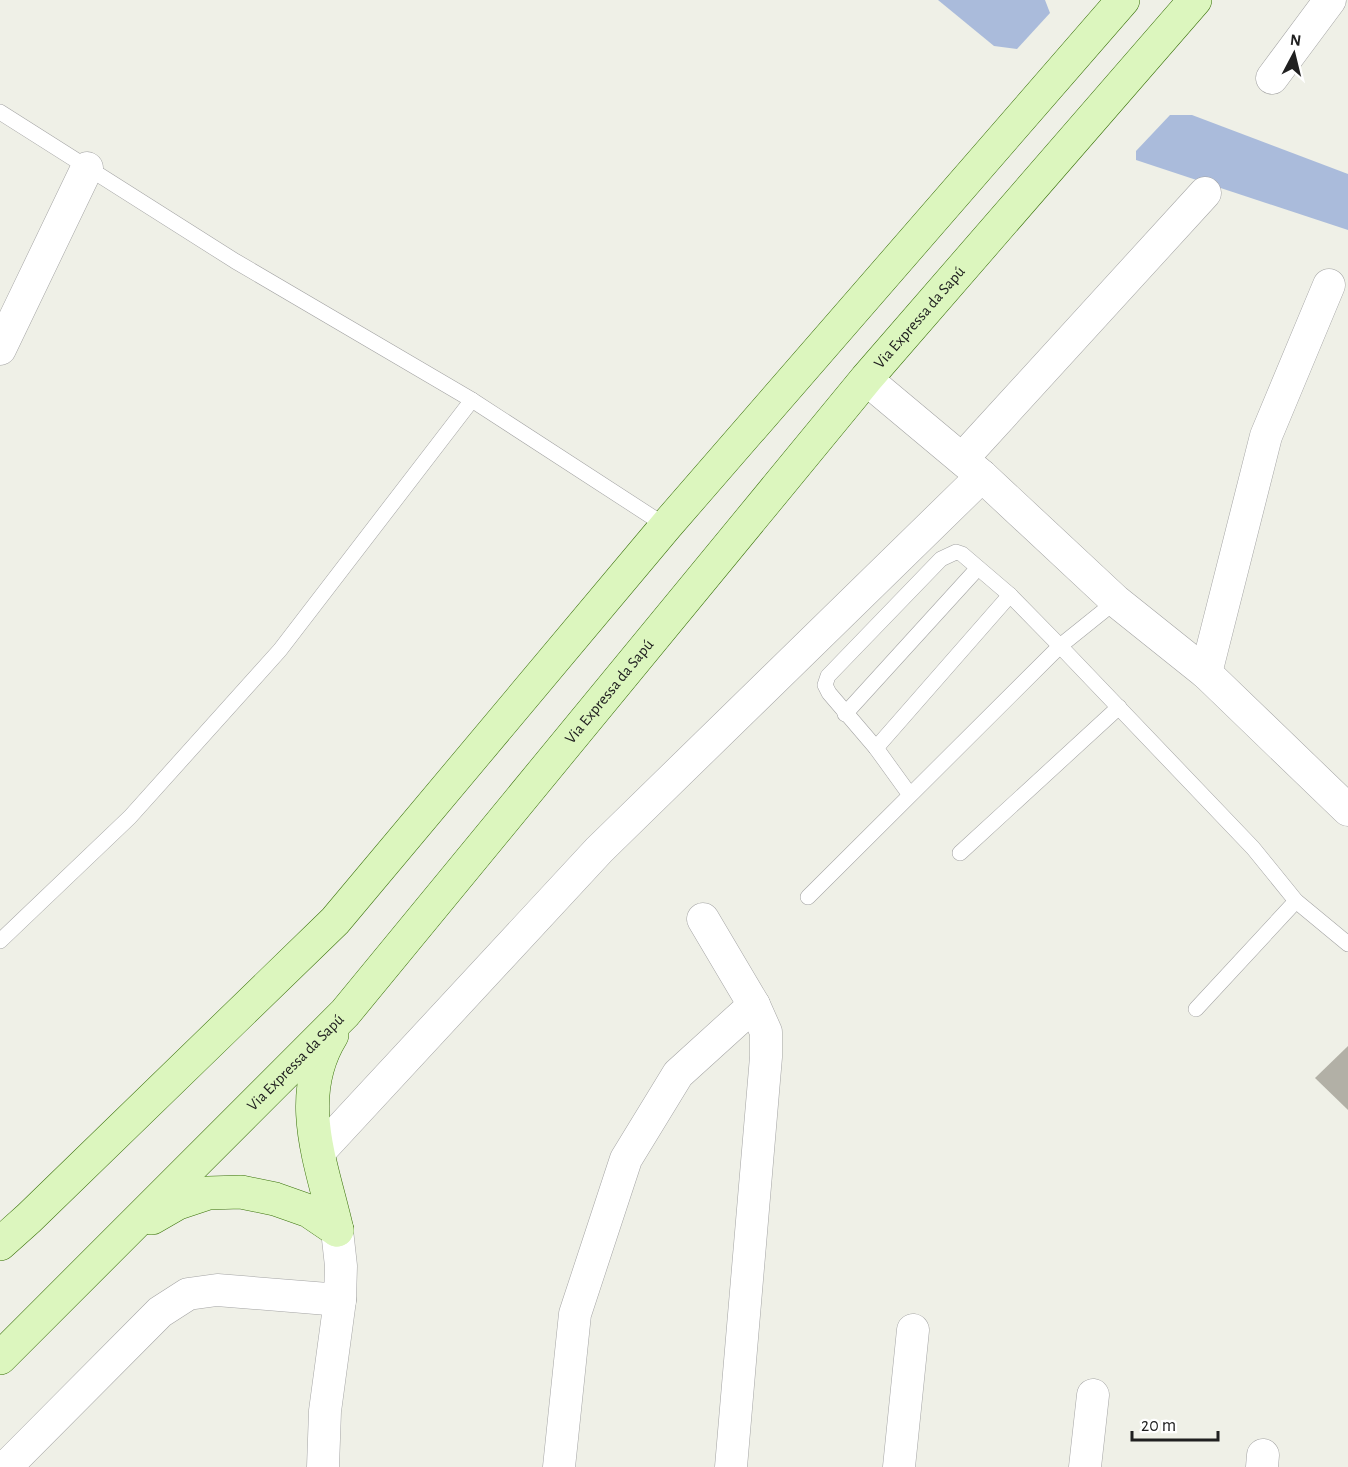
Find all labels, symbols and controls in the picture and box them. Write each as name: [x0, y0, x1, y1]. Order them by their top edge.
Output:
north arrow: [1264, 24, 1324, 84]
text: N: [1289, 31, 1302, 49]
street label: Via Expressa da Sapú: [871, 263, 968, 372]
street label: Via Expressa da Sapú: [562, 636, 656, 747]
street label: Via Expressa da Sapú: [244, 1011, 347, 1114]
scale bar: [1132, 1404, 1218, 1442]
text: 20 m: [1141, 1417, 1176, 1435]

